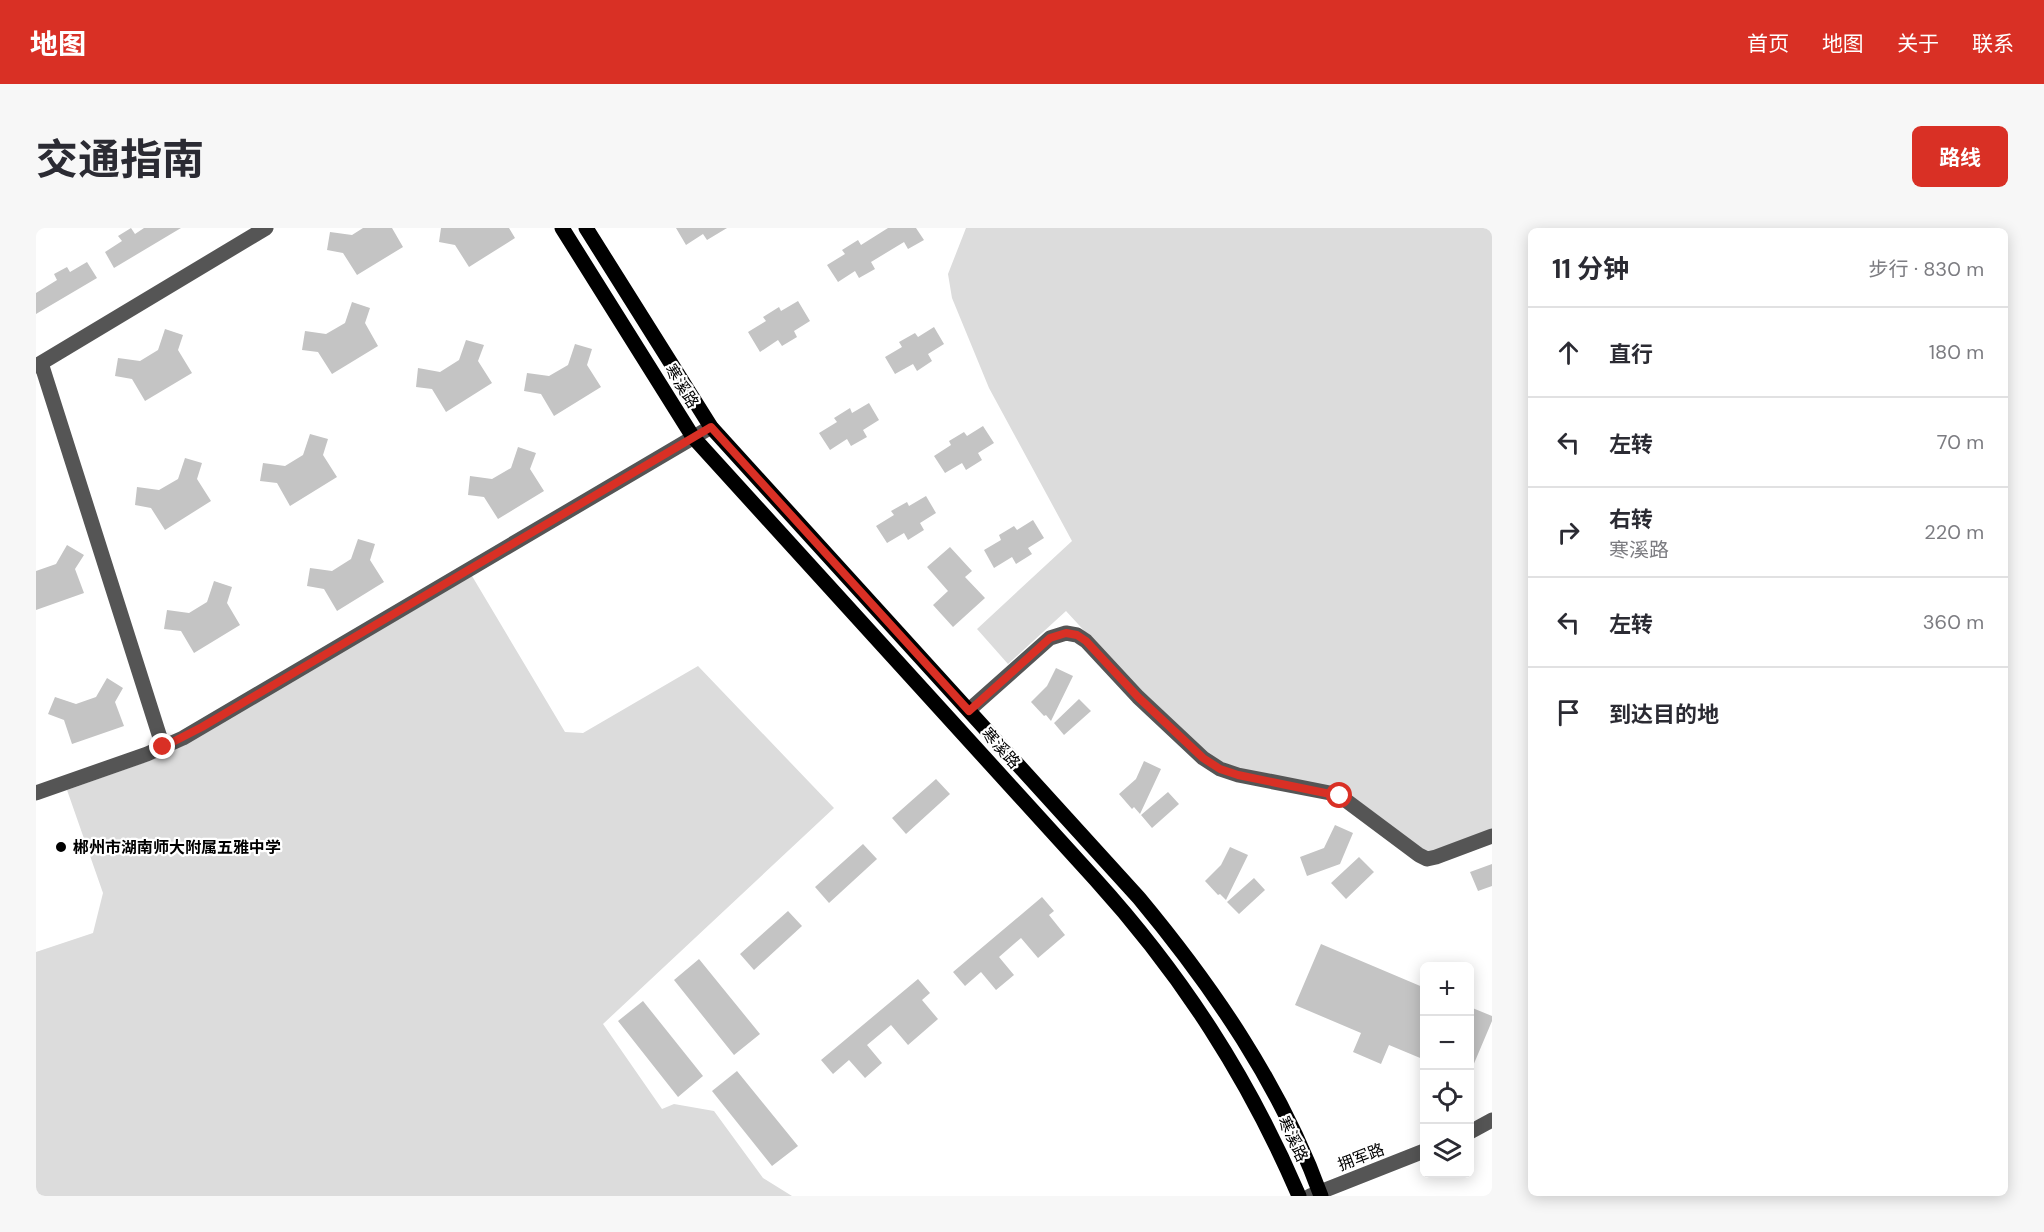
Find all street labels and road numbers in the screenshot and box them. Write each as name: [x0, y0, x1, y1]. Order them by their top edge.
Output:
street label: 寒溪路: [660, 360, 704, 412]
street label: 寒溪路: [977, 723, 1025, 773]
street label: 寒溪路: [1273, 1113, 1313, 1165]
street label: 拥军路: [1335, 1139, 1387, 1175]

